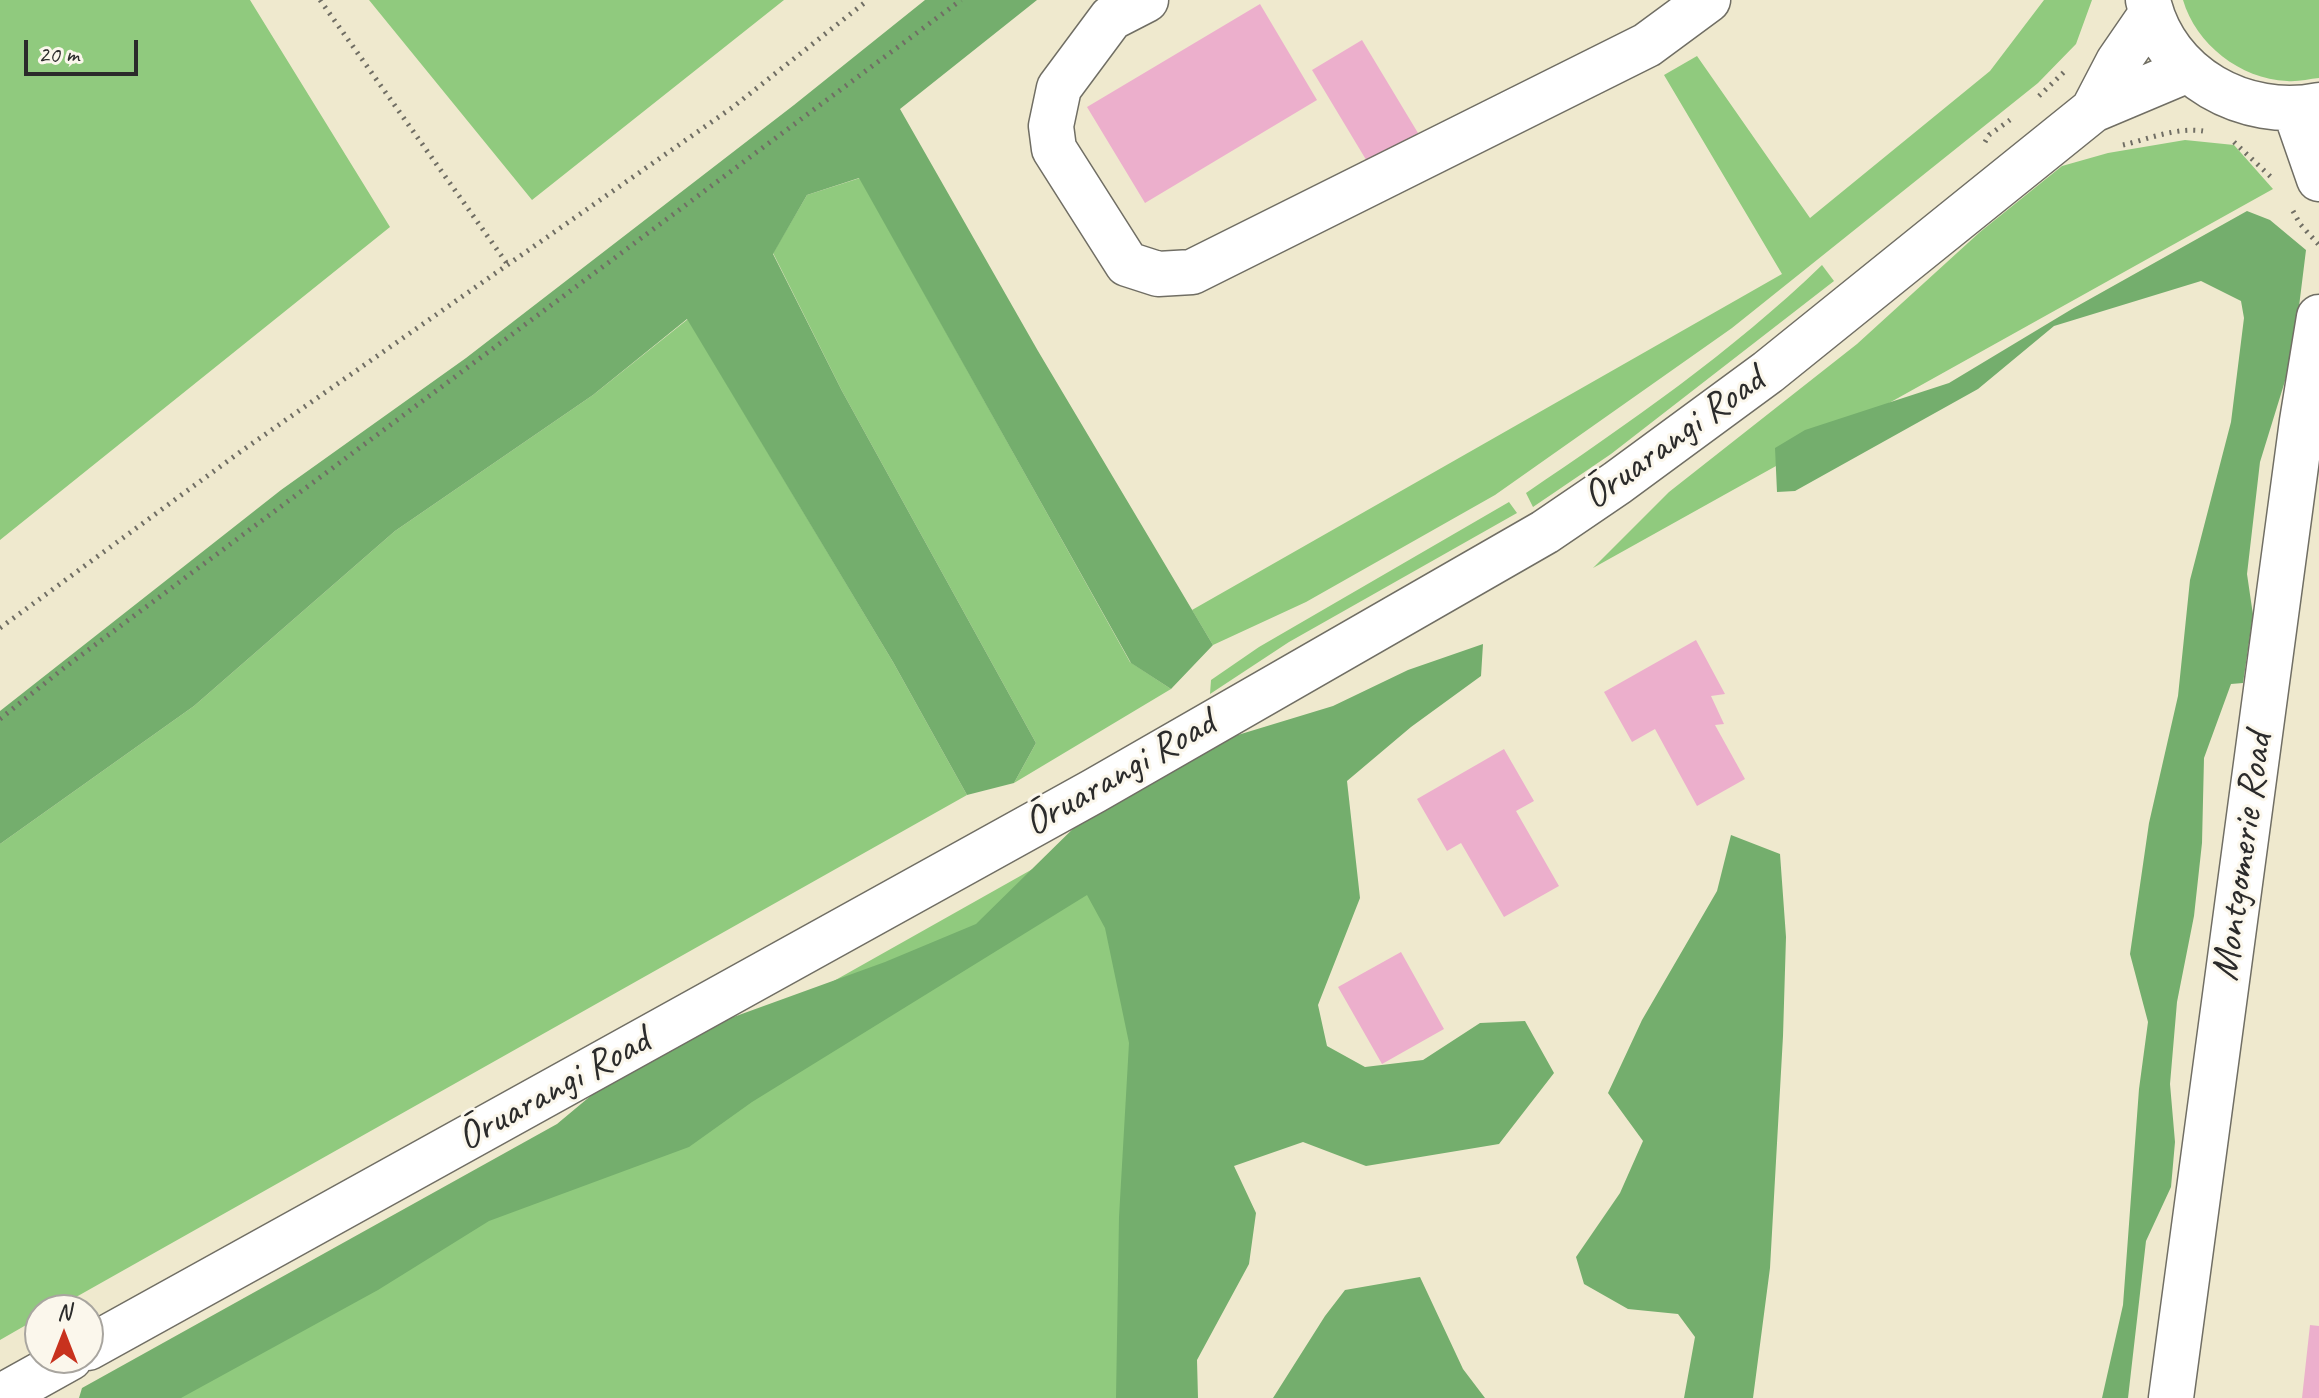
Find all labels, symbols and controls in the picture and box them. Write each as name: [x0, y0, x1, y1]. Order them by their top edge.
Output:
scale bar: [28, 24, 142, 74]
text: 20 m: [38, 39, 79, 69]
street label: Ōruarangi Road: [1574, 357, 1774, 521]
street label: Ōruarangi Road: [1016, 700, 1224, 848]
street label: Montgomerie Road: [2202, 730, 2284, 984]
street label: Ōruarangi Road: [449, 1017, 659, 1163]
north arrow: [24, 1294, 104, 1374]
text: N: [57, 1298, 71, 1326]

